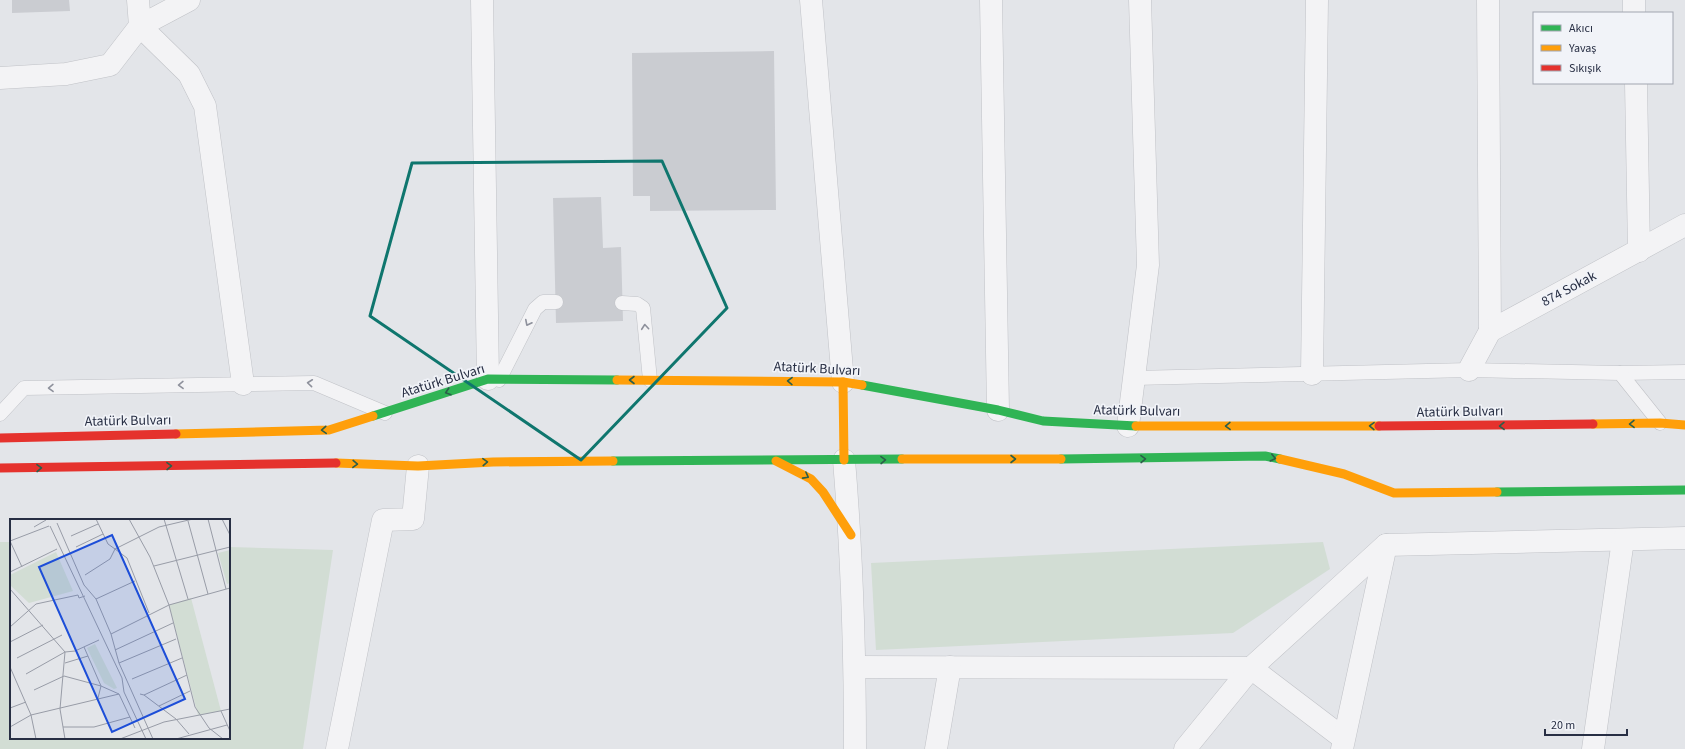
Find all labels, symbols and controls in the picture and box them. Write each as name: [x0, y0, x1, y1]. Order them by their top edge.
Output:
legend: [1533, 12, 1673, 84]
text: Akıcı: [1569, 20, 1593, 37]
text: Yavaş: [1568, 40, 1596, 57]
text: Sıkışık: [1569, 60, 1601, 77]
street label: 874 Sokak: [1538, 266, 1600, 312]
one-way arrow: [525, 318, 533, 326]
one-way arrow: [640, 324, 649, 330]
street label: Atatürk Bulvarı: [773, 357, 861, 381]
street label: Atatürk Bulvarı: [399, 359, 487, 403]
one-way arrow: [629, 376, 635, 384]
one-way arrow: [787, 376, 793, 385]
one-way arrow: [307, 379, 314, 388]
one-way arrow: [178, 381, 184, 389]
one-way arrow: [48, 383, 54, 392]
one-way arrow: [445, 388, 452, 396]
street label: Atatürk Bulvarı: [1093, 400, 1181, 422]
street label: Atatürk Bulvarı: [1416, 401, 1504, 423]
street label: Atatürk Bulvarı: [84, 410, 172, 432]
one-way arrow: [1629, 420, 1635, 428]
one-way arrow: [1225, 422, 1231, 430]
one-way arrow: [1369, 422, 1375, 430]
one-way arrow: [1499, 422, 1505, 430]
one-way arrow: [321, 426, 327, 435]
one-way arrow: [1270, 453, 1276, 461]
one-way arrow: [880, 455, 886, 464]
one-way arrow: [1010, 455, 1016, 463]
one-way arrow: [1140, 455, 1146, 463]
one-way arrow: [482, 458, 488, 467]
one-way arrow: [352, 460, 358, 468]
one-way arrow: [166, 462, 172, 470]
one-way arrow: [36, 464, 42, 472]
one-way arrow: [801, 472, 809, 479]
inset map: [10, 519, 230, 739]
scale bar: [1545, 711, 1627, 737]
text: 20 m: [1551, 717, 1575, 734]

